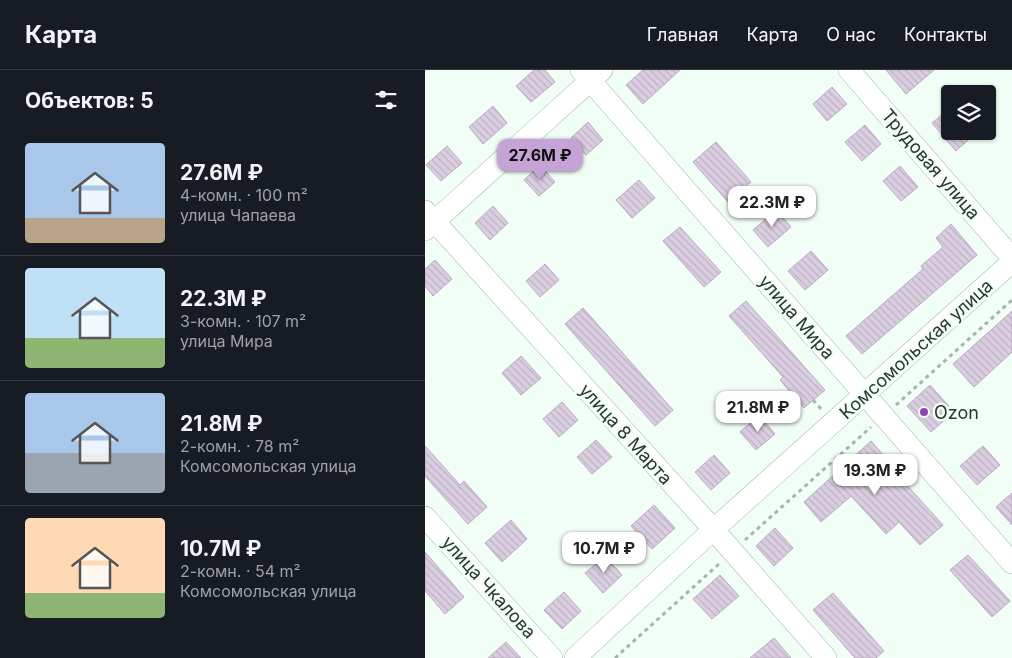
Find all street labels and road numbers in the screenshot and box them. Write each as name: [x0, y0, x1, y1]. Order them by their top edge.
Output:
street label: Трудовая улица: [877, 105, 985, 223]
street label: улица Мира: [755, 271, 839, 363]
street label: Комсомольская улица: [835, 275, 997, 423]
street label: улица 8 Марта: [575, 379, 677, 489]
street label: улица Чкалова: [438, 532, 540, 642]

